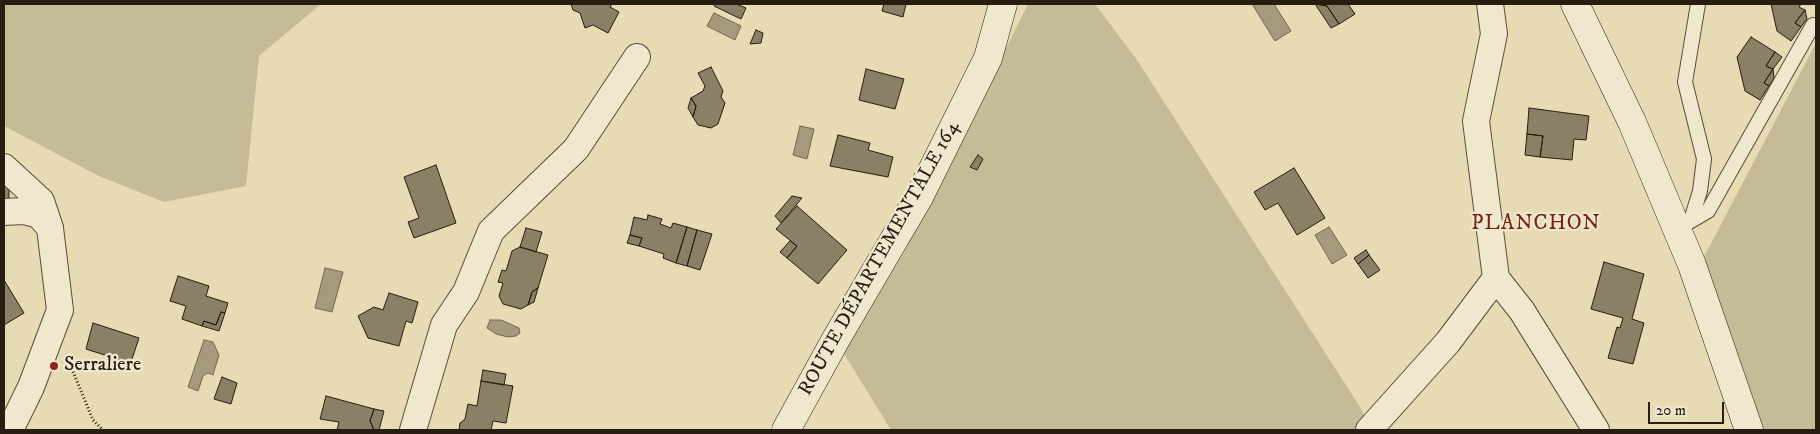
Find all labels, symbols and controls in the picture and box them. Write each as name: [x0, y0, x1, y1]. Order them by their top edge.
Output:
street label: ROUTE DÉPARTEMENTALE 164: [794, 118, 966, 400]
district label: PLANCHON: [1470, 212, 1602, 238]
place label: Serraliere: [64, 354, 141, 378]
marker: Serraliere: [48, 360, 60, 372]
scale bar: [1650, 392, 1726, 424]
text: 20 m: [1656, 401, 1686, 420]

